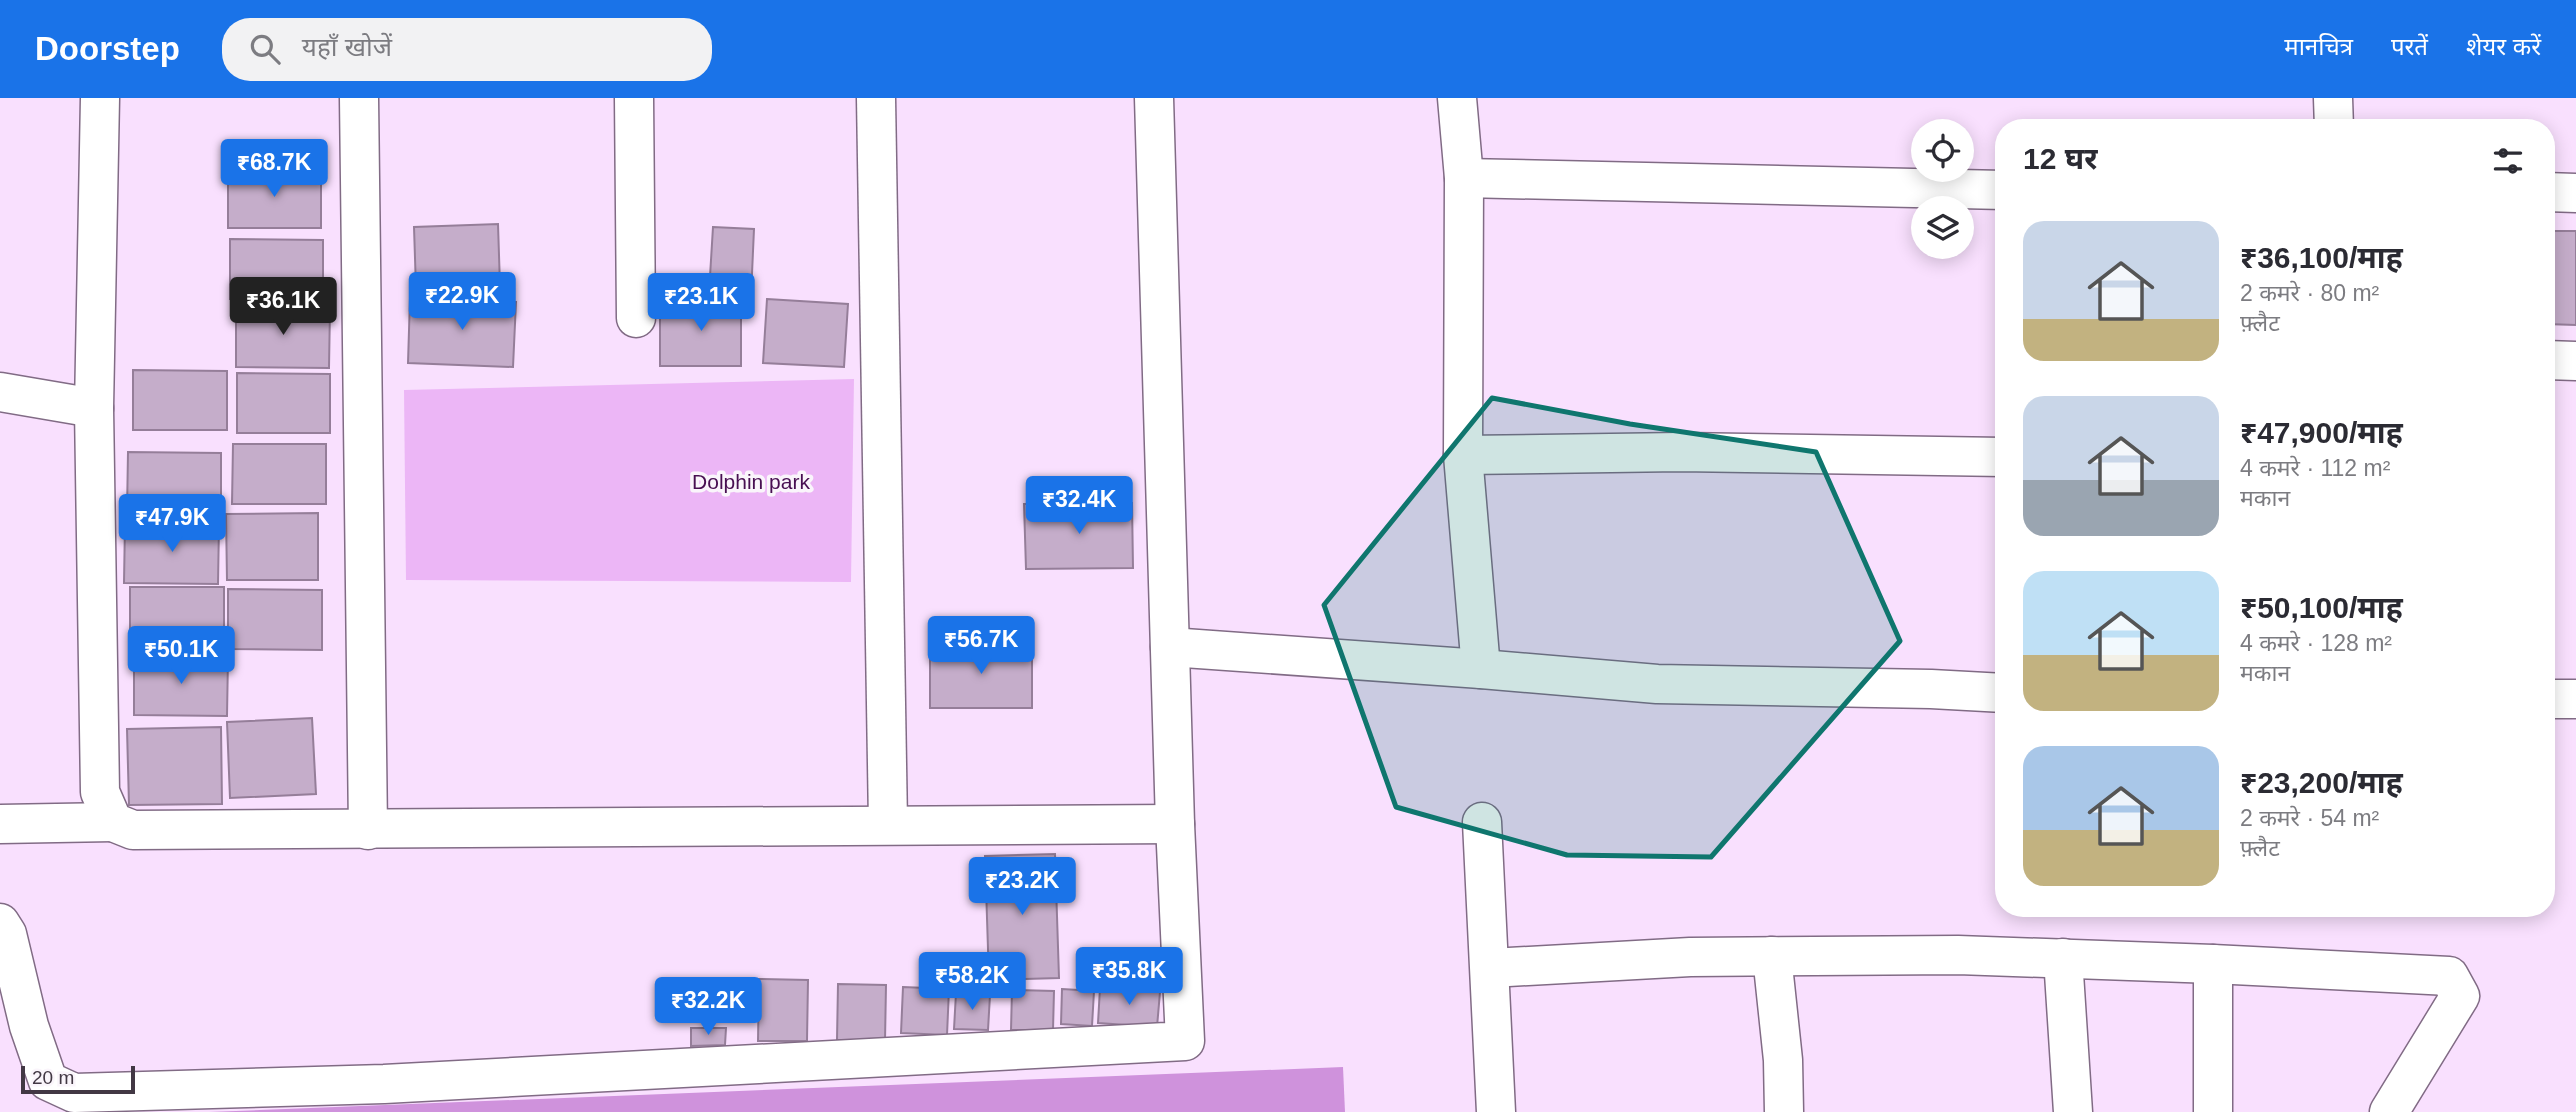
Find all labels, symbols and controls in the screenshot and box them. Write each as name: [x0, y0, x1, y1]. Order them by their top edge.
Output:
search box: [222, 18, 712, 81]
text: Doorstep: [35, 30, 180, 67]
icon: search: [246, 30, 284, 68]
text: यहाँ खोजें: [302, 32, 392, 62]
text: मानचित्र: [2284, 33, 2353, 60]
text: परतें: [2391, 33, 2428, 60]
text: शेयर करें: [2466, 33, 2541, 60]
map controls: [1911, 119, 1974, 259]
button: locate: [1911, 119, 1974, 182]
pin: ₹68.7K: [217, 140, 331, 199]
text: 12 घर: [2023, 142, 2097, 175]
icon: filters: [2489, 142, 2527, 180]
text: ₹68.7K: [237, 149, 311, 175]
button: layers: [1911, 196, 1974, 259]
text: ₹36,100/माह: [2240, 241, 2403, 274]
icon: home: [2079, 249, 2163, 333]
pin: ₹22.9K: [405, 272, 519, 332]
pin: ₹23.1K: [644, 274, 758, 333]
pin: ₹36.1K: [226, 278, 340, 337]
text: 2 कमरे · 80 m²: [2240, 280, 2379, 306]
text: ₹22.9K: [425, 282, 499, 308]
text: ₹23.1K: [664, 283, 738, 309]
text: ₹36.1K: [246, 287, 320, 313]
text: फ़्लैट: [2240, 310, 2280, 336]
text: ₹47,900/माह: [2240, 416, 2403, 449]
icon: home: [2079, 424, 2163, 508]
text: 4 कमरे · 112 m²: [2240, 455, 2390, 481]
park label: Dolphin park: [692, 470, 810, 493]
pin: ₹32.4K: [1022, 476, 1136, 536]
text: मकान: [2240, 485, 2290, 511]
text: ₹32.4K: [1042, 486, 1116, 512]
pin: ₹47.9K: [115, 494, 229, 554]
text: ₹47.9K: [135, 504, 209, 530]
text: ₹50,100/माह: [2240, 591, 2403, 624]
icon: home: [2079, 599, 2163, 683]
pin: ₹56.7K: [924, 616, 1038, 676]
pin: ₹50.1K: [124, 626, 238, 686]
text: ₹56.7K: [944, 626, 1018, 652]
text: 4 कमरे · 128 m²: [2240, 630, 2392, 656]
text: ₹50.1K: [144, 636, 218, 662]
text: मकान: [2240, 660, 2290, 686]
text: ₹23,200/माह: [2240, 766, 2403, 799]
icon: home: [2079, 774, 2163, 858]
text: 2 कमरे · 54 m²: [2240, 805, 2379, 831]
text: फ़्लैट: [2240, 835, 2280, 861]
pin: ₹23.2K: [965, 858, 1079, 917]
text: ₹23.2K: [985, 867, 1059, 893]
pin: ₹35.8K: [1072, 948, 1186, 1007]
pin: ₹58.2K: [915, 953, 1029, 1012]
text: ₹35.8K: [1092, 957, 1166, 983]
text: ₹58.2K: [935, 962, 1009, 988]
pin: ₹32.2K: [651, 978, 765, 1037]
text: ₹32.2K: [671, 987, 745, 1013]
scale bar: [21, 1063, 135, 1095]
text: 20 m: [32, 1067, 74, 1088]

